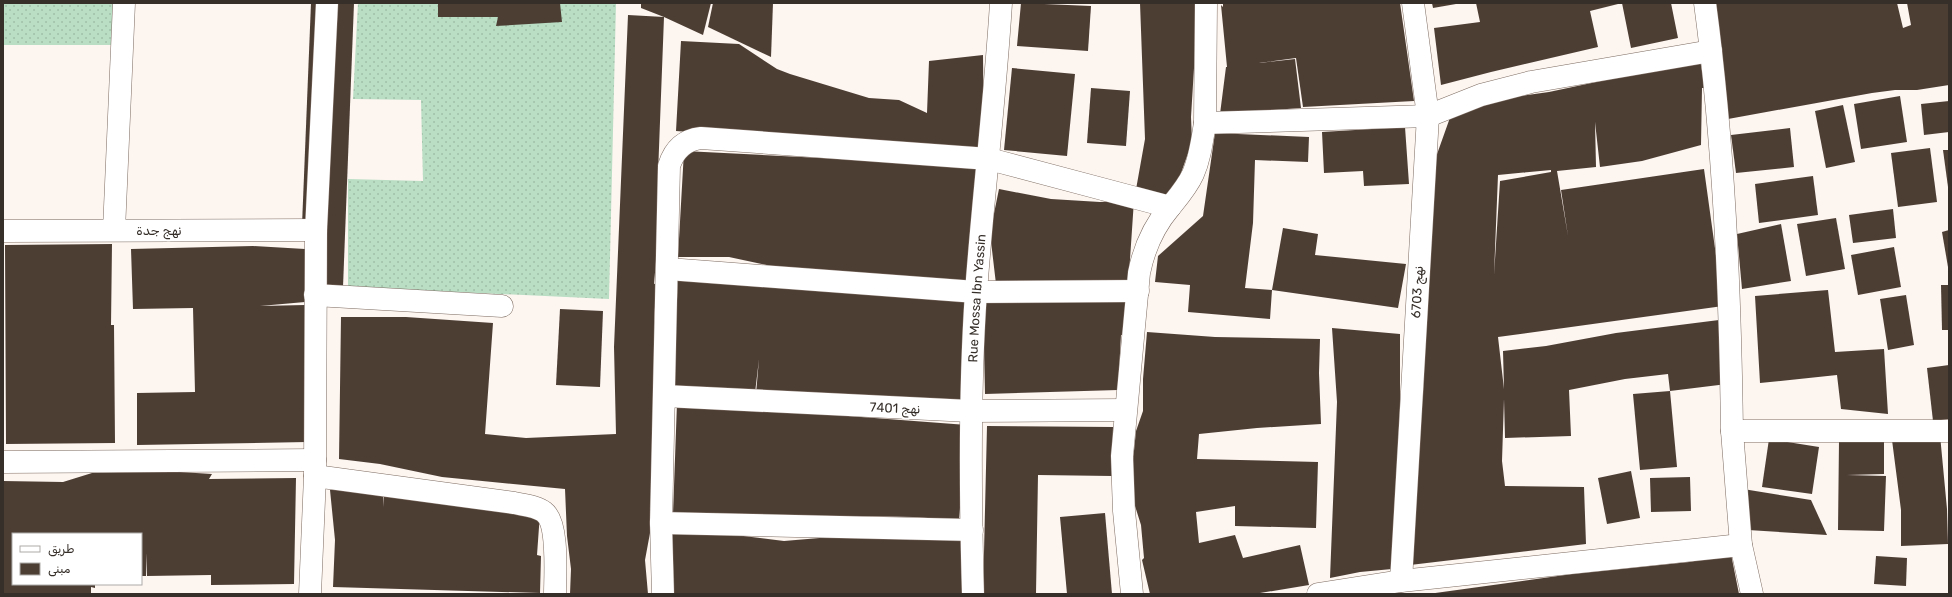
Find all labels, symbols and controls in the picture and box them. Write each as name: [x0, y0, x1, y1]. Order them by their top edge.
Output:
street label: نهج جدة: [136, 223, 182, 240]
street label: Rue Mossa Ibn Yassin: [965, 233, 988, 363]
street label: نهج 6703: [1408, 265, 1428, 319]
street label: نهج 7401: [869, 400, 921, 418]
legend: [12, 533, 142, 585]
text: طريق: [48, 542, 74, 557]
text: مبنى: [48, 562, 71, 577]

